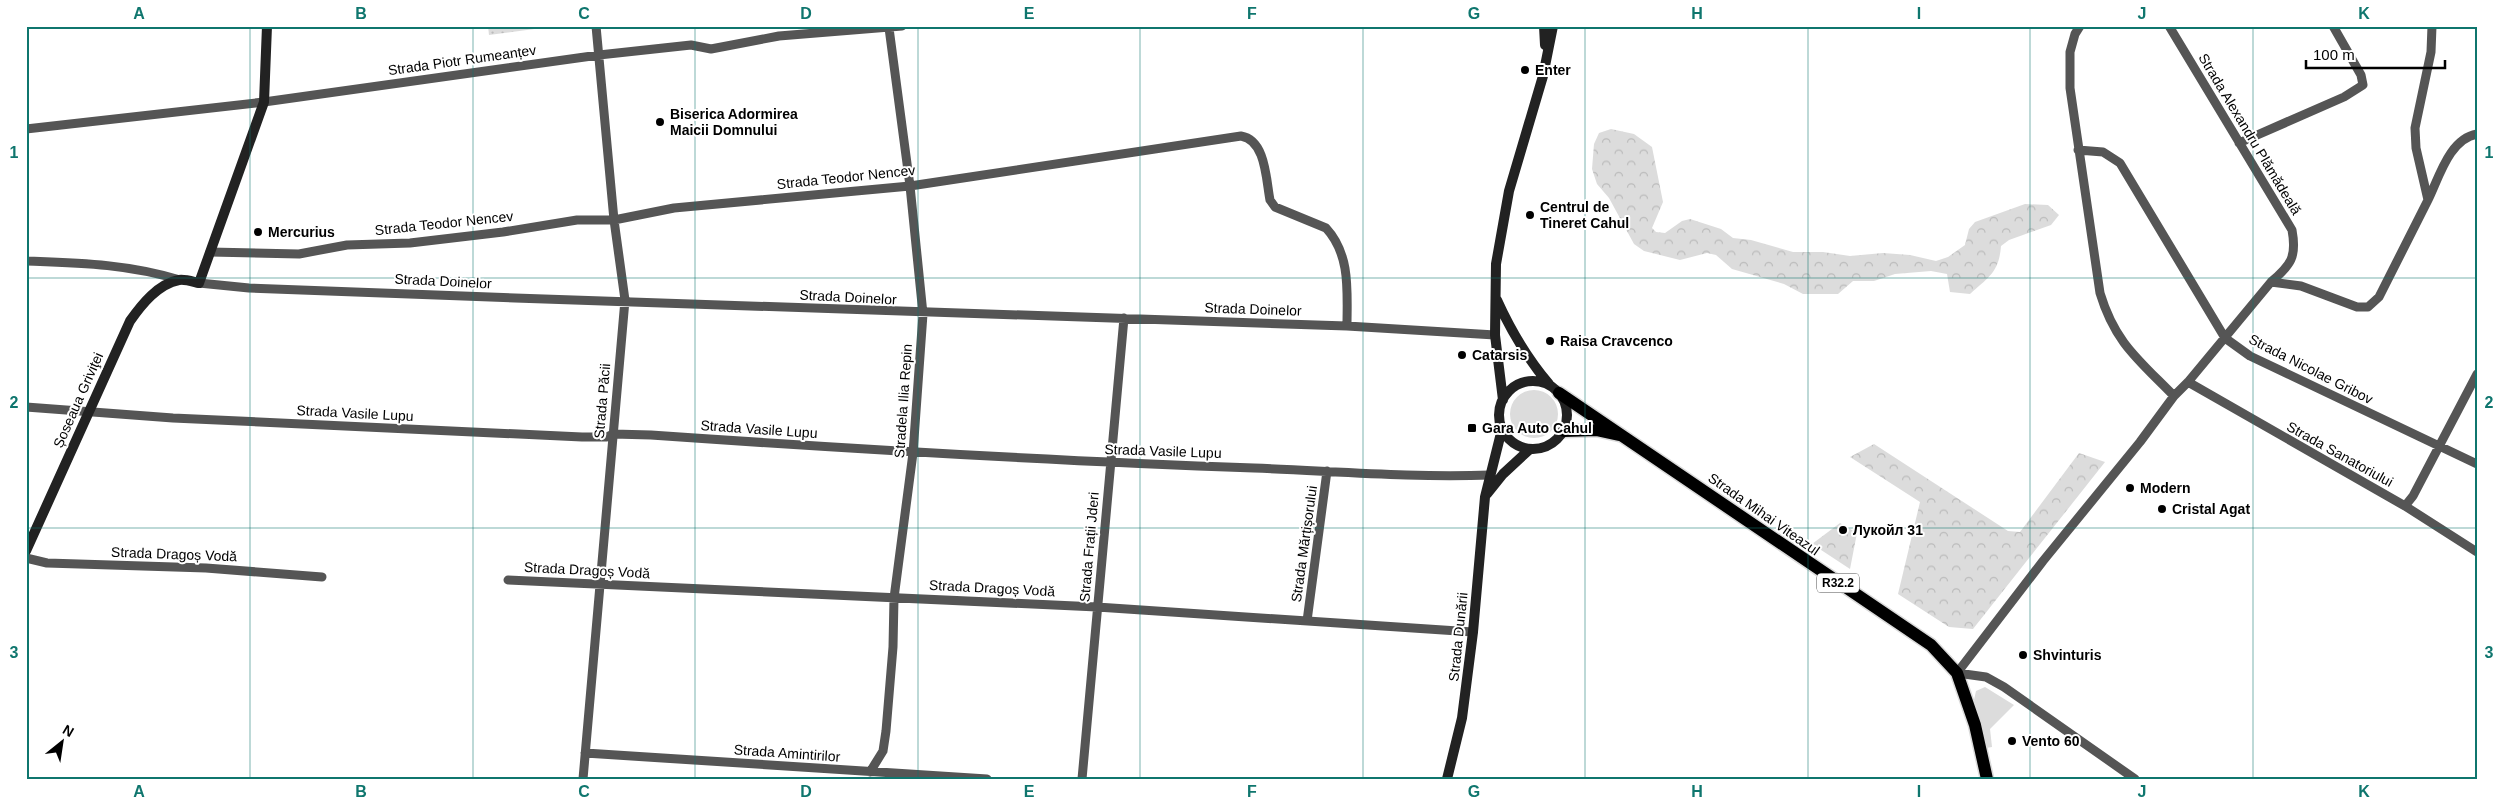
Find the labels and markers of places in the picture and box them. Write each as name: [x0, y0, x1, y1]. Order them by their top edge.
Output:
place label: Enter: [1535, 62, 1571, 78]
marker: Enter: [1519, 64, 1531, 76]
place label: Biserica Adormirea Maicii Domnului: [670, 106, 798, 138]
marker: Biserica Adormirea Maicii Domnului: [654, 116, 666, 128]
place label: Centrul de Tineret Cahul: [1540, 199, 1629, 231]
marker: Centrul de Tineret Cahul: [1524, 209, 1536, 221]
place label: Mercurius: [268, 224, 335, 240]
marker: Mercurius: [252, 226, 264, 238]
place label: Raisa Cravcenco: [1560, 333, 1673, 349]
marker: Raisa Cravcenco: [1544, 335, 1556, 347]
place label: Catarsis: [1472, 347, 1527, 363]
marker: Catarsis: [1456, 349, 1468, 361]
place label: Gara Auto Cahul: [1482, 420, 1592, 436]
marker: Gara Auto Cahul: [1466, 422, 1478, 434]
place label: Modern: [2140, 480, 2191, 496]
marker: Modern: [2124, 482, 2136, 494]
place label: Cristal Agat: [2172, 501, 2250, 517]
marker: Cristal Agat: [2156, 503, 2168, 515]
place label: Лукойл 31: [1853, 522, 1923, 538]
marker: Лукойл 31: [1837, 524, 1849, 536]
place label: Shvinturis: [2033, 647, 2102, 663]
marker: Shvinturis: [2017, 649, 2029, 661]
place label: Vento 60: [2022, 733, 2080, 749]
marker: Vento 60: [2006, 735, 2018, 747]

